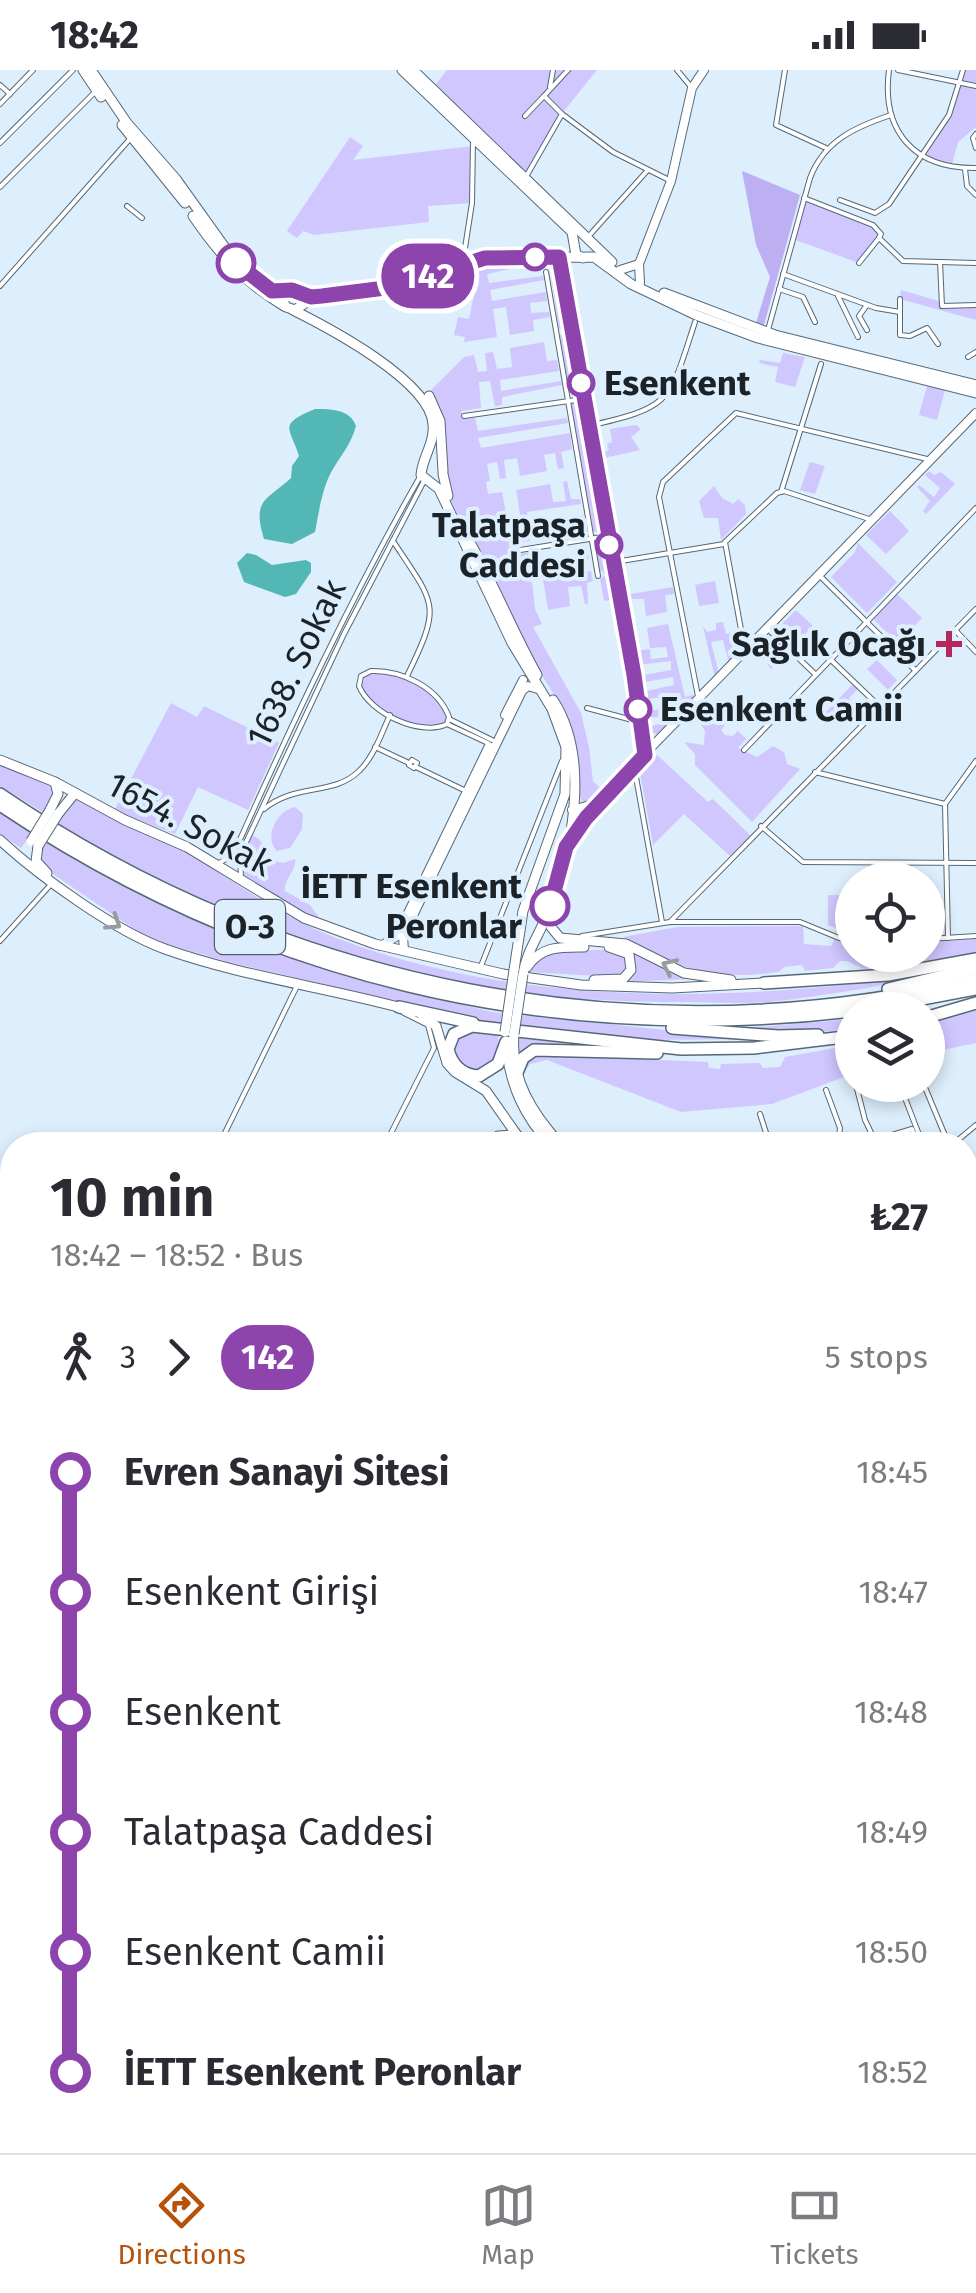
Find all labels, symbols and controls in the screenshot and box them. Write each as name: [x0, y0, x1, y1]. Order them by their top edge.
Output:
text: 18:42: [50, 12, 139, 58]
unlabelled marker: [217, 244, 255, 282]
line badge: 142: [370, 244, 486, 308]
unlabelled marker: [522, 244, 548, 270]
text: 142: [401, 255, 455, 297]
place label: Esenkent: [604, 362, 751, 404]
marker: Esenkent: [568, 370, 594, 396]
place label: Talatpaşa Caddesi: [432, 504, 586, 586]
marker: Talatpaşa Caddesi: [596, 532, 622, 558]
street label: 1638. Sokak: [237, 572, 355, 754]
place label: Sağlık Ocağı: [731, 623, 926, 665]
marker: Sağlık Ocağı: [936, 631, 962, 657]
place label: Esenkent Camii: [660, 688, 903, 730]
marker: Esenkent Camii: [625, 696, 651, 722]
street label: 1654. Sokak: [100, 763, 280, 885]
map controls: [835, 862, 945, 1102]
button: locate: [835, 862, 945, 972]
place label: İETT Esenkent Peronlar: [301, 865, 523, 947]
marker: İETT Esenkent Peronlar: [531, 887, 569, 925]
road number: O-3: [215, 900, 285, 954]
one-way arrow: [104, 911, 122, 930]
one-way arrow: [661, 958, 679, 978]
button: layers: [835, 992, 945, 1102]
text: 10 min: [50, 1165, 214, 1231]
text: ₺27: [870, 1194, 928, 1240]
text: 18:42 – 18:52 · Bus: [50, 1236, 303, 1274]
icon: walk: [50, 1330, 105, 1385]
icon: forward: [151, 1330, 206, 1385]
text: 142: [241, 1336, 294, 1378]
text: 3: [120, 1338, 136, 1376]
text: 5 stops: [825, 1338, 928, 1376]
text: Evren Sanayi Sitesi: [124, 1449, 449, 1495]
text: 18:45: [856, 1453, 928, 1491]
text: Esenkent Girişi: [124, 1569, 379, 1615]
text: 18:47: [859, 1573, 928, 1611]
text: Esenkent: [124, 1689, 281, 1735]
text: 18:48: [854, 1693, 928, 1731]
text: Talatpaşa Caddesi: [124, 1809, 434, 1855]
text: 18:49: [856, 1813, 928, 1851]
text: Esenkent Camii: [124, 1929, 386, 1975]
text: 18:50: [855, 1933, 928, 1971]
text: İETT Esenkent Peronlar: [124, 2049, 521, 2095]
text: 18:52: [857, 2053, 928, 2091]
tab: Directions: [117, 2178, 246, 2271]
tab: Map: [481, 2178, 536, 2271]
tab: Tickets: [770, 2178, 859, 2271]

